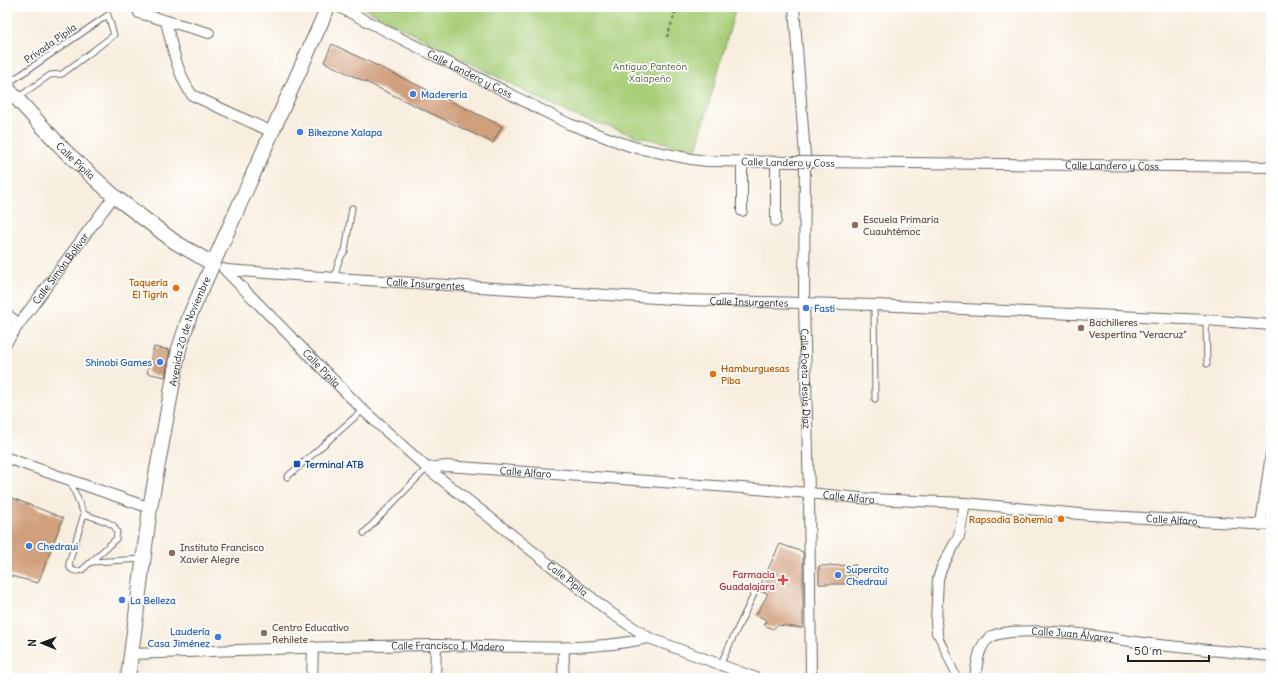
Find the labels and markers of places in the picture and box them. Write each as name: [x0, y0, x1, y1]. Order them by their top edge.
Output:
place label: Maderería: [421, 88, 467, 101]
marker: Maderería: [408, 89, 418, 99]
place label: Bikezone Xalapa: [308, 126, 383, 139]
marker: Bikezone Xalapa: [295, 127, 305, 137]
place label: Escuela Primaria Cuauhtémoc: [863, 213, 939, 238]
marker: Escuela Primaria Cuauhtémoc: [850, 220, 860, 230]
place label: Taquería El Tigrín: [129, 276, 168, 301]
marker: Taquería El Tigrín: [171, 283, 181, 293]
place label: Fasti: [814, 302, 835, 315]
marker: Fasti: [801, 303, 811, 313]
place label: Bachilleres Vespertina "Veracruz": [1089, 316, 1188, 341]
marker: Bachilleres Vespertina "Veracruz": [1076, 323, 1086, 333]
place label: Shinobi Games: [85, 356, 152, 369]
marker: Shinobi Games: [155, 357, 165, 367]
place label: Hamburguesas Piba: [721, 362, 790, 387]
marker: Hamburguesas Piba: [708, 369, 718, 379]
place label: Terminal ATB: [305, 458, 364, 471]
marker: Terminal ATB: [292, 459, 302, 469]
place label: Rapsodia Bohemia: [969, 513, 1053, 526]
marker: Rapsodia Bohemia: [1056, 514, 1066, 524]
place label: Chedraui: [37, 540, 78, 553]
marker: Chedraui: [24, 541, 34, 551]
place label: Instituto Francisco Xavier Alegre: [180, 541, 264, 566]
marker: Instituto Francisco Xavier Alegre: [167, 548, 177, 558]
place label: Supercito Chedraui: [846, 563, 889, 588]
place label: Farmacia Guadalajara: [719, 568, 775, 593]
marker: Supercito Chedraui: [833, 570, 843, 580]
marker: Farmacia Guadalajara: [778, 575, 788, 585]
place label: La Belleza: [130, 594, 176, 607]
marker: La Belleza: [117, 595, 127, 605]
place label: Centro Educativo Rehilete: [272, 621, 349, 646]
place label: Laudería Casa Jiménez: [148, 625, 210, 650]
marker: Centro Educativo Rehilete: [259, 628, 269, 638]
marker: Laudería Casa Jiménez: [213, 632, 223, 642]

